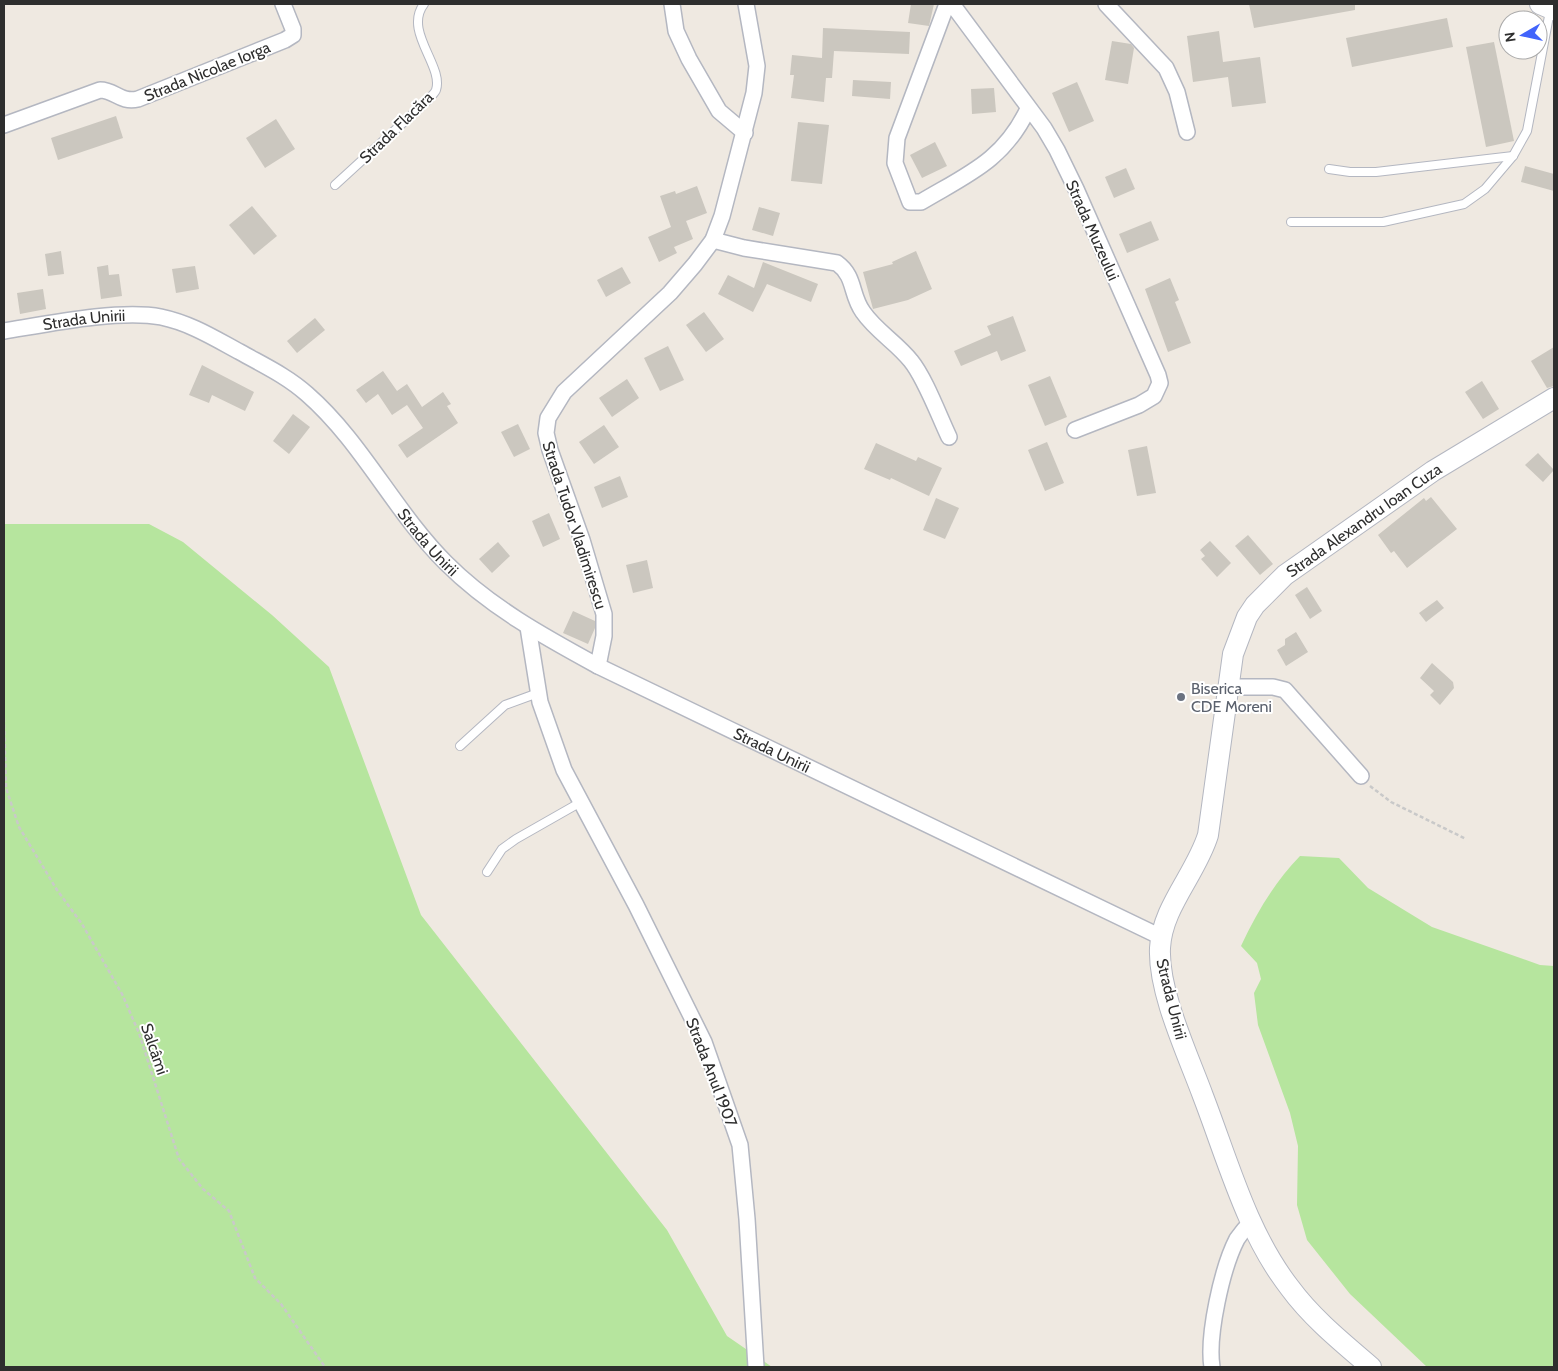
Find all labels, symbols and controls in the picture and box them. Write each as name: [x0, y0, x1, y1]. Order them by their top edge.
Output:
north arrow: [1498, 10, 1548, 60]
text: N: [1500, 31, 1520, 43]
street label: Strada Nicolae Iorga: [141, 37, 273, 105]
street label: Strada Flacăra: [356, 87, 437, 167]
street label: Strada Muzeului: [1062, 177, 1123, 283]
street label: Strada Unirii: [41, 306, 126, 334]
street label: Strada Tudor Vladimirescu: [538, 439, 611, 611]
street label: Strada Alexandru Ioan Cuza: [1283, 459, 1445, 581]
street label: Strada Unirii: [394, 505, 462, 580]
place label: Biserica CDE Moreni: [1191, 679, 1272, 716]
marker: Biserica CDE Moreni: [1175, 691, 1187, 703]
street label: Strada Unirii: [730, 724, 813, 777]
street label: Strada Unirii: [1152, 957, 1191, 1042]
street label: Strada Anul 1907: [682, 1015, 741, 1129]
street label: Salcâmi: [137, 1021, 172, 1077]

